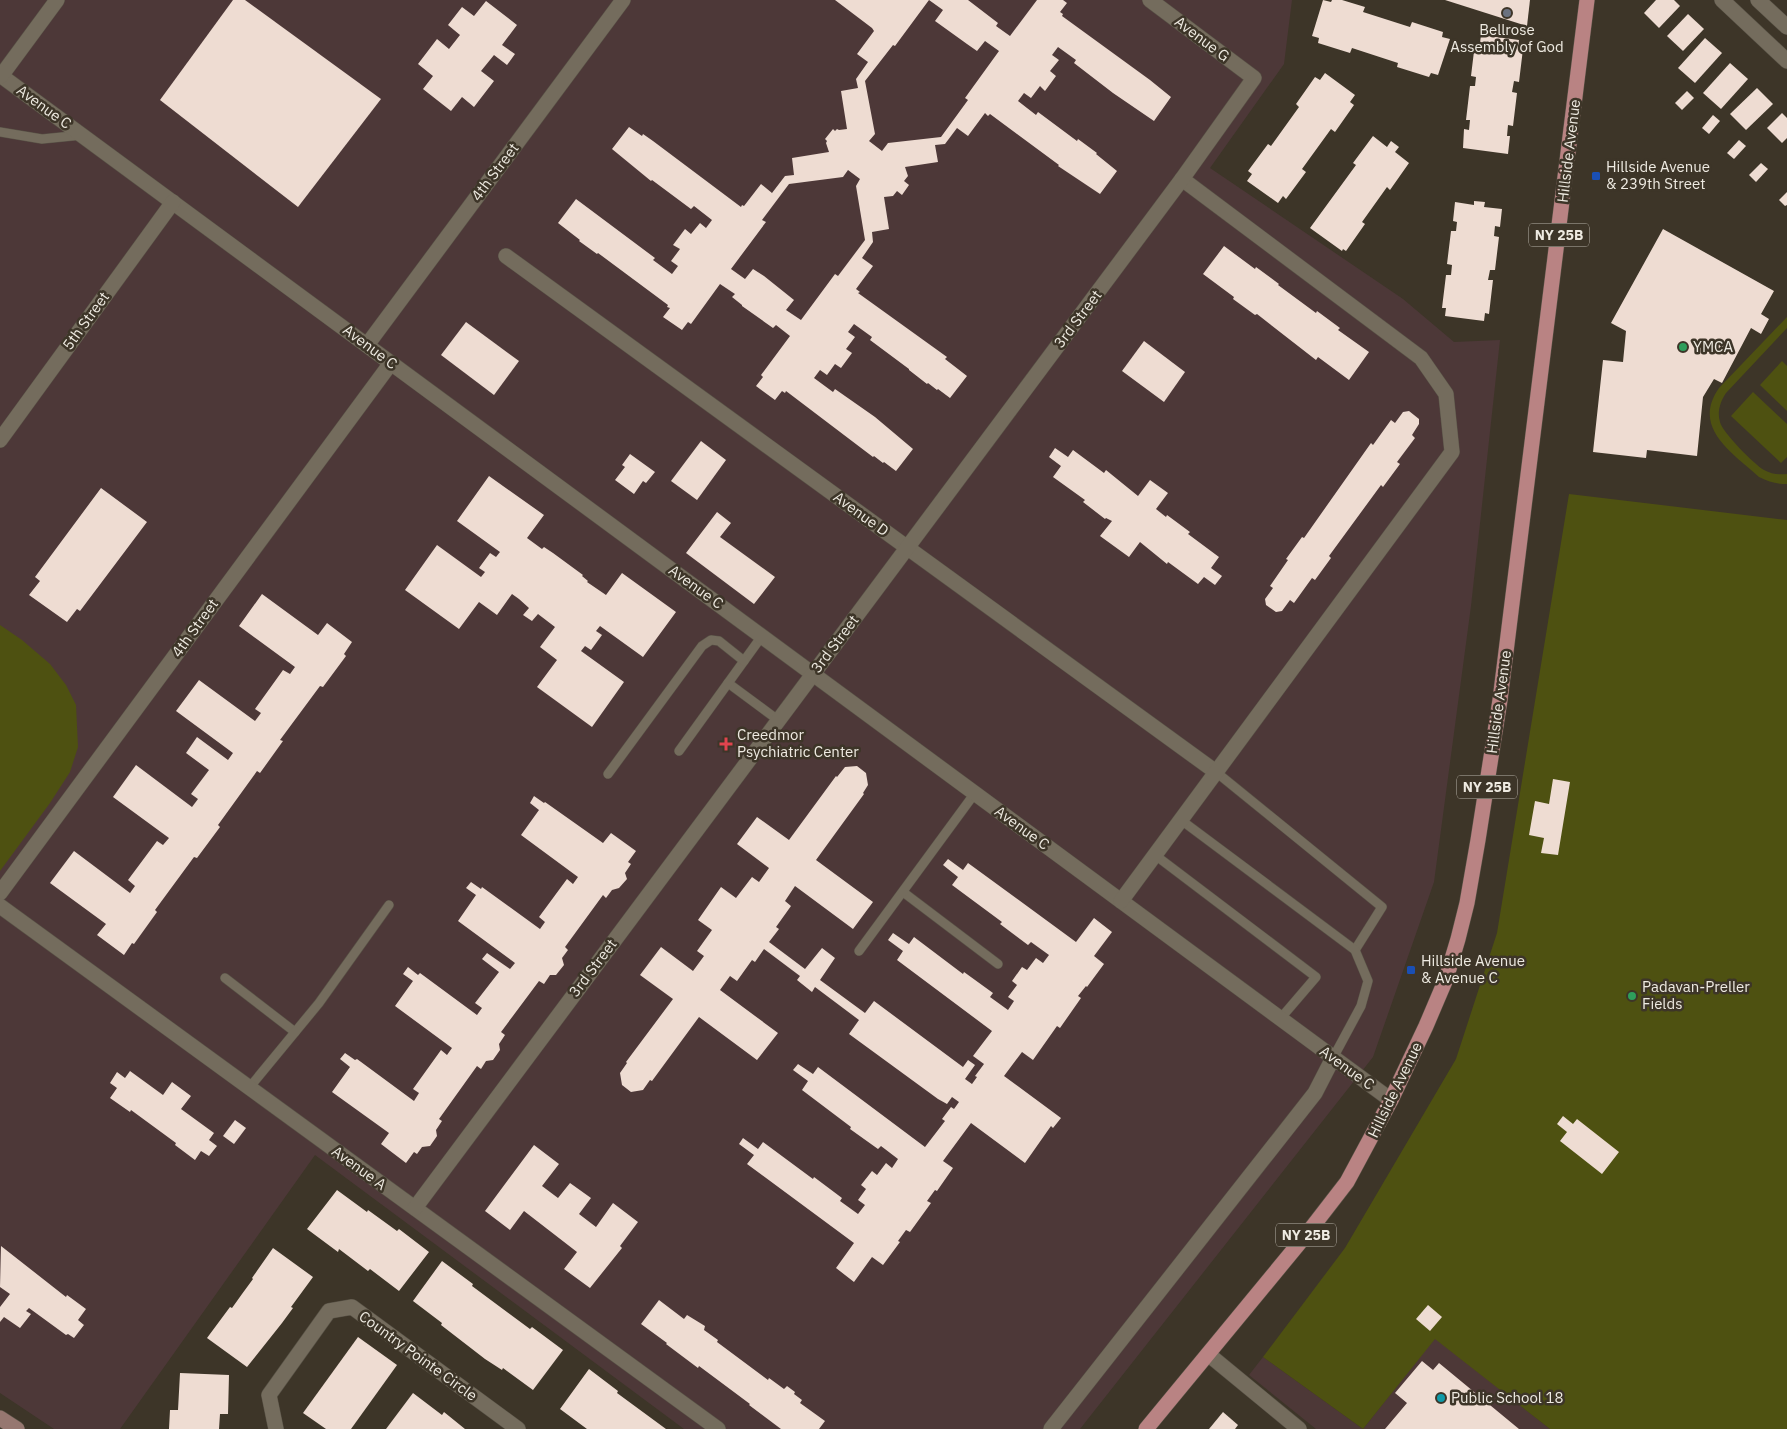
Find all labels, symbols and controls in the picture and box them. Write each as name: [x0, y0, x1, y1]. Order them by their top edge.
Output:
marker: Bellrose Assembly of God: [1501, 7, 1513, 19]
street label: Avenue G: [1171, 12, 1234, 65]
place label: Bellrose Assembly of God: [1450, 20, 1564, 56]
street label: Avenue C: [13, 80, 75, 133]
street label: Hillside Avenue: [1553, 98, 1584, 204]
street label: 4th Street: [467, 139, 522, 204]
place label: Hillside Avenue & 239th Street: [1606, 157, 1710, 193]
marker: Hillside Avenue & 239th Street: [1590, 170, 1602, 182]
road number: NY 25B: [1529, 224, 1589, 246]
street label: 3rd Street: [1050, 286, 1106, 351]
street label: 5th Street: [58, 288, 113, 354]
street label: Avenue C: [339, 320, 401, 373]
place label: YMCA: [1693, 337, 1733, 356]
marker: YMCA: [1677, 341, 1689, 353]
street label: Avenue D: [830, 487, 893, 540]
street label: Avenue C: [665, 560, 727, 613]
street label: 4th Street: [167, 595, 222, 661]
street label: 3rd Street: [807, 611, 863, 676]
street label: Hillside Avenue: [1482, 649, 1515, 755]
place label: Creedmor Psychiatric Center: [737, 725, 859, 761]
marker: Creedmor Psychiatric Center: [719, 737, 733, 751]
road number: NY 25B: [1457, 776, 1517, 799]
street label: Avenue C: [991, 801, 1053, 854]
street label: 3rd Street: [565, 935, 621, 1000]
place label: Hillside Avenue & Avenue C: [1421, 951, 1525, 987]
marker: Hillside Avenue & Avenue C: [1405, 964, 1417, 976]
place label: Padavan-Preller Fields: [1642, 977, 1750, 1013]
marker: Padavan-Preller Fields: [1626, 990, 1638, 1002]
street label: Hillside Avenue: [1363, 1039, 1426, 1141]
street label: Avenue C: [1316, 1041, 1378, 1094]
street label: Avenue A: [328, 1141, 391, 1194]
road number: NY 25B: [1276, 1224, 1336, 1246]
street label: Country Pointe Circle: [355, 1306, 481, 1405]
place label: Public School 18: [1451, 1388, 1563, 1407]
marker: Public School 18: [1435, 1392, 1447, 1404]

